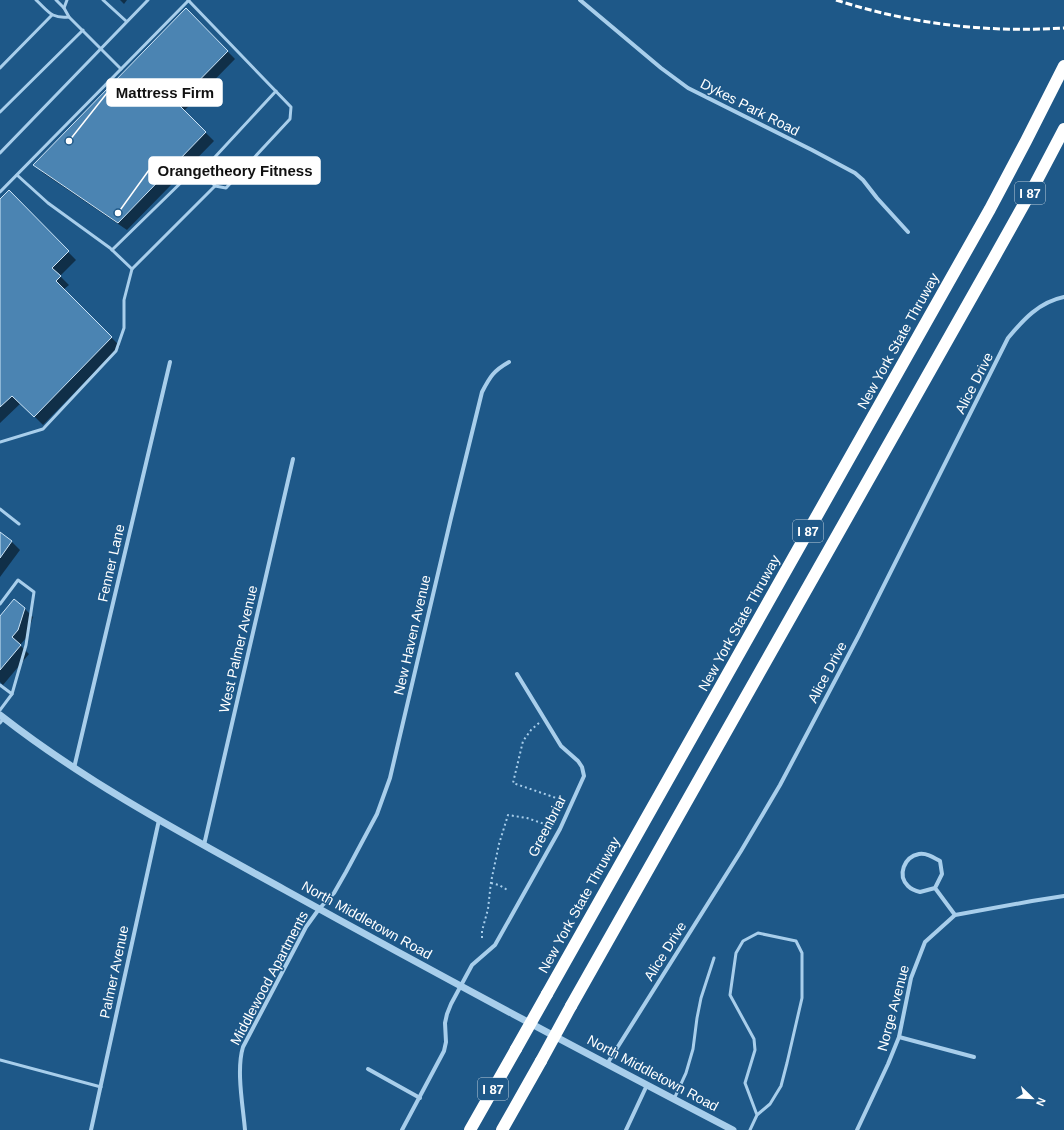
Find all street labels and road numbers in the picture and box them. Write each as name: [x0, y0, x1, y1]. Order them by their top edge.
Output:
street label: Dykes Park Road: [698, 75, 802, 139]
road number: I 87: [1015, 182, 1045, 204]
street label: New York State Thruway: [854, 270, 942, 412]
street label: Alice Drive: [952, 349, 996, 416]
road number: I 87: [793, 520, 823, 542]
street label: Fenner Lane: [94, 522, 128, 603]
street label: New York State Thruway: [695, 552, 783, 694]
street label: New Haven Avenue: [390, 573, 434, 697]
street label: West Palmer Avenue: [216, 584, 260, 714]
street label: Alice Drive: [804, 639, 850, 705]
street label: Greenbriar: [525, 792, 569, 859]
street label: New York State Thruway: [535, 834, 623, 976]
street label: North Middletown Road: [299, 878, 435, 962]
street label: Middlewood Apartments: [227, 908, 311, 1048]
street label: Alice Drive: [640, 918, 690, 984]
street label: Palmer Avenue: [96, 924, 132, 1020]
street label: Norge Avenue: [874, 963, 912, 1053]
street label: North Middletown Road: [585, 1032, 721, 1114]
road number: I 87: [478, 1078, 508, 1100]

